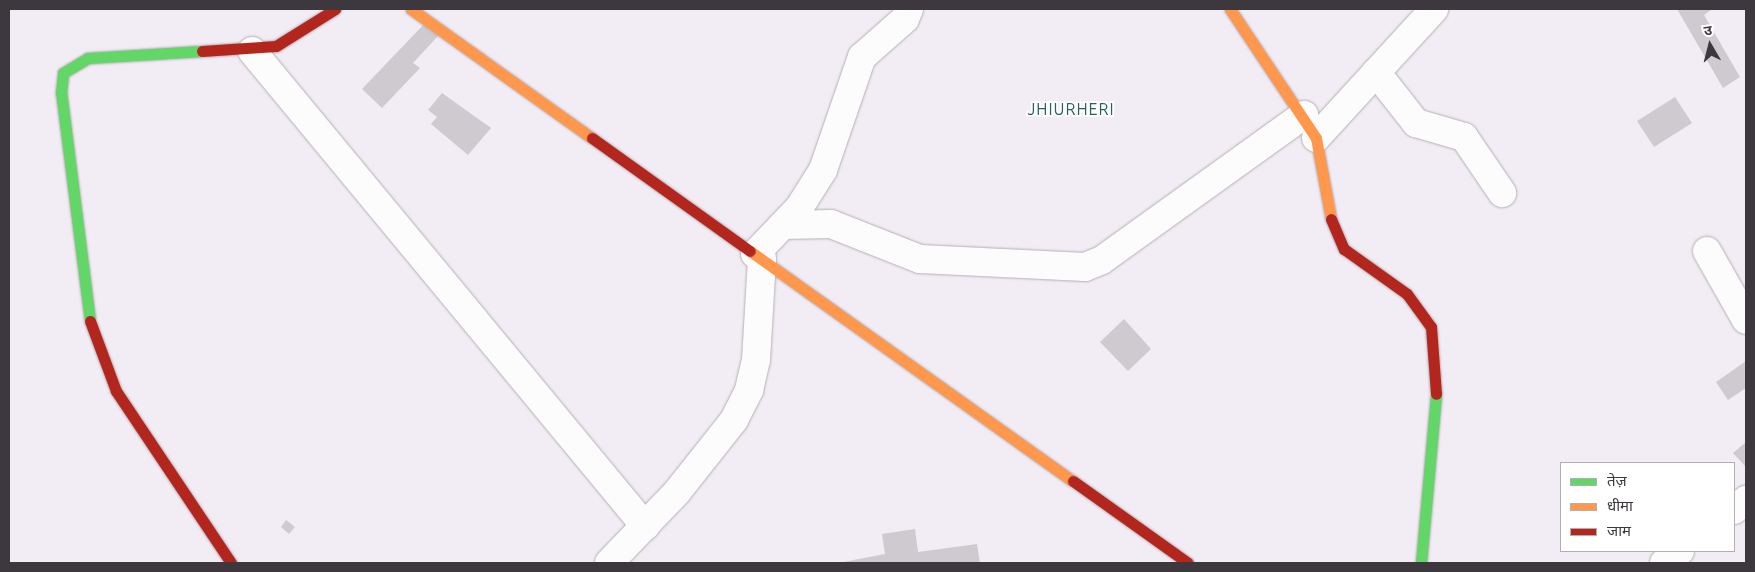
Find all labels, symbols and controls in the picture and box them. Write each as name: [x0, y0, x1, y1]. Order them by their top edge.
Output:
north arrow: [1685, 20, 1735, 70]
text: उ: [1703, 22, 1713, 39]
district label: JHIURHERI: [1026, 99, 1116, 119]
legend: [1560, 462, 1735, 552]
text: तेज़: [1607, 472, 1627, 489]
text: धीमा: [1607, 497, 1633, 514]
text: जाम: [1607, 522, 1631, 539]

